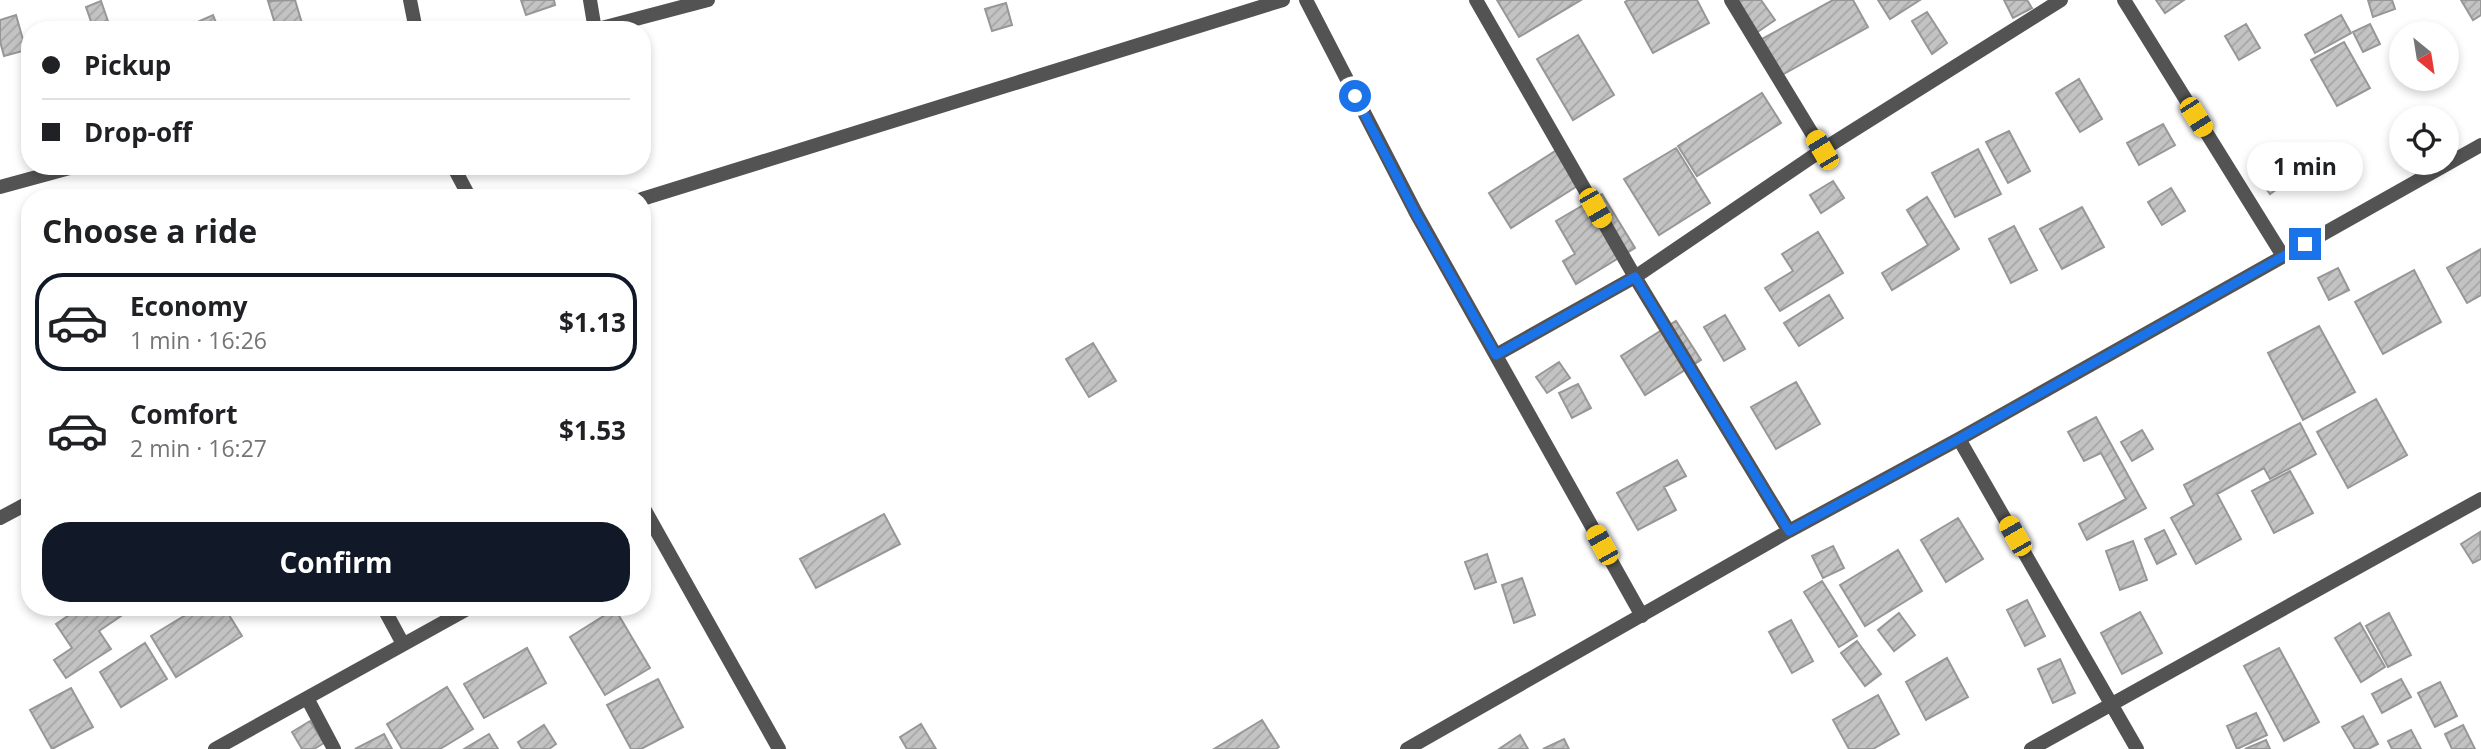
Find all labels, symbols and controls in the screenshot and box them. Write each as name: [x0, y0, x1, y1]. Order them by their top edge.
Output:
north arrow: [2389, 21, 2459, 91]
map controls: [2389, 21, 2459, 175]
text: Pickup: [84, 47, 171, 83]
route start: [1339, 80, 1371, 112]
car: [2176, 94, 2217, 140]
button: locate: [2389, 105, 2459, 175]
text: Drop-off: [84, 114, 192, 150]
car: [1803, 127, 1842, 173]
callout: 1 min: [2247, 142, 2363, 191]
text: 1 min: [2273, 150, 2337, 182]
car: [1576, 185, 1615, 231]
text: Choose a ride: [42, 209, 257, 252]
route end: [2289, 228, 2321, 260]
text: Economy: [130, 288, 248, 324]
icon: car: [46, 291, 109, 354]
text: $1.13: [559, 304, 626, 340]
text: 1 min · 16:26: [130, 324, 267, 356]
text: Comfort: [130, 396, 237, 432]
icon: car: [46, 399, 109, 462]
text: $1.53: [559, 412, 626, 448]
text: 2 min · 16:27: [130, 432, 267, 464]
car: [1996, 513, 2035, 559]
button: Confirm: [42, 522, 630, 602]
car: [1583, 522, 1622, 568]

